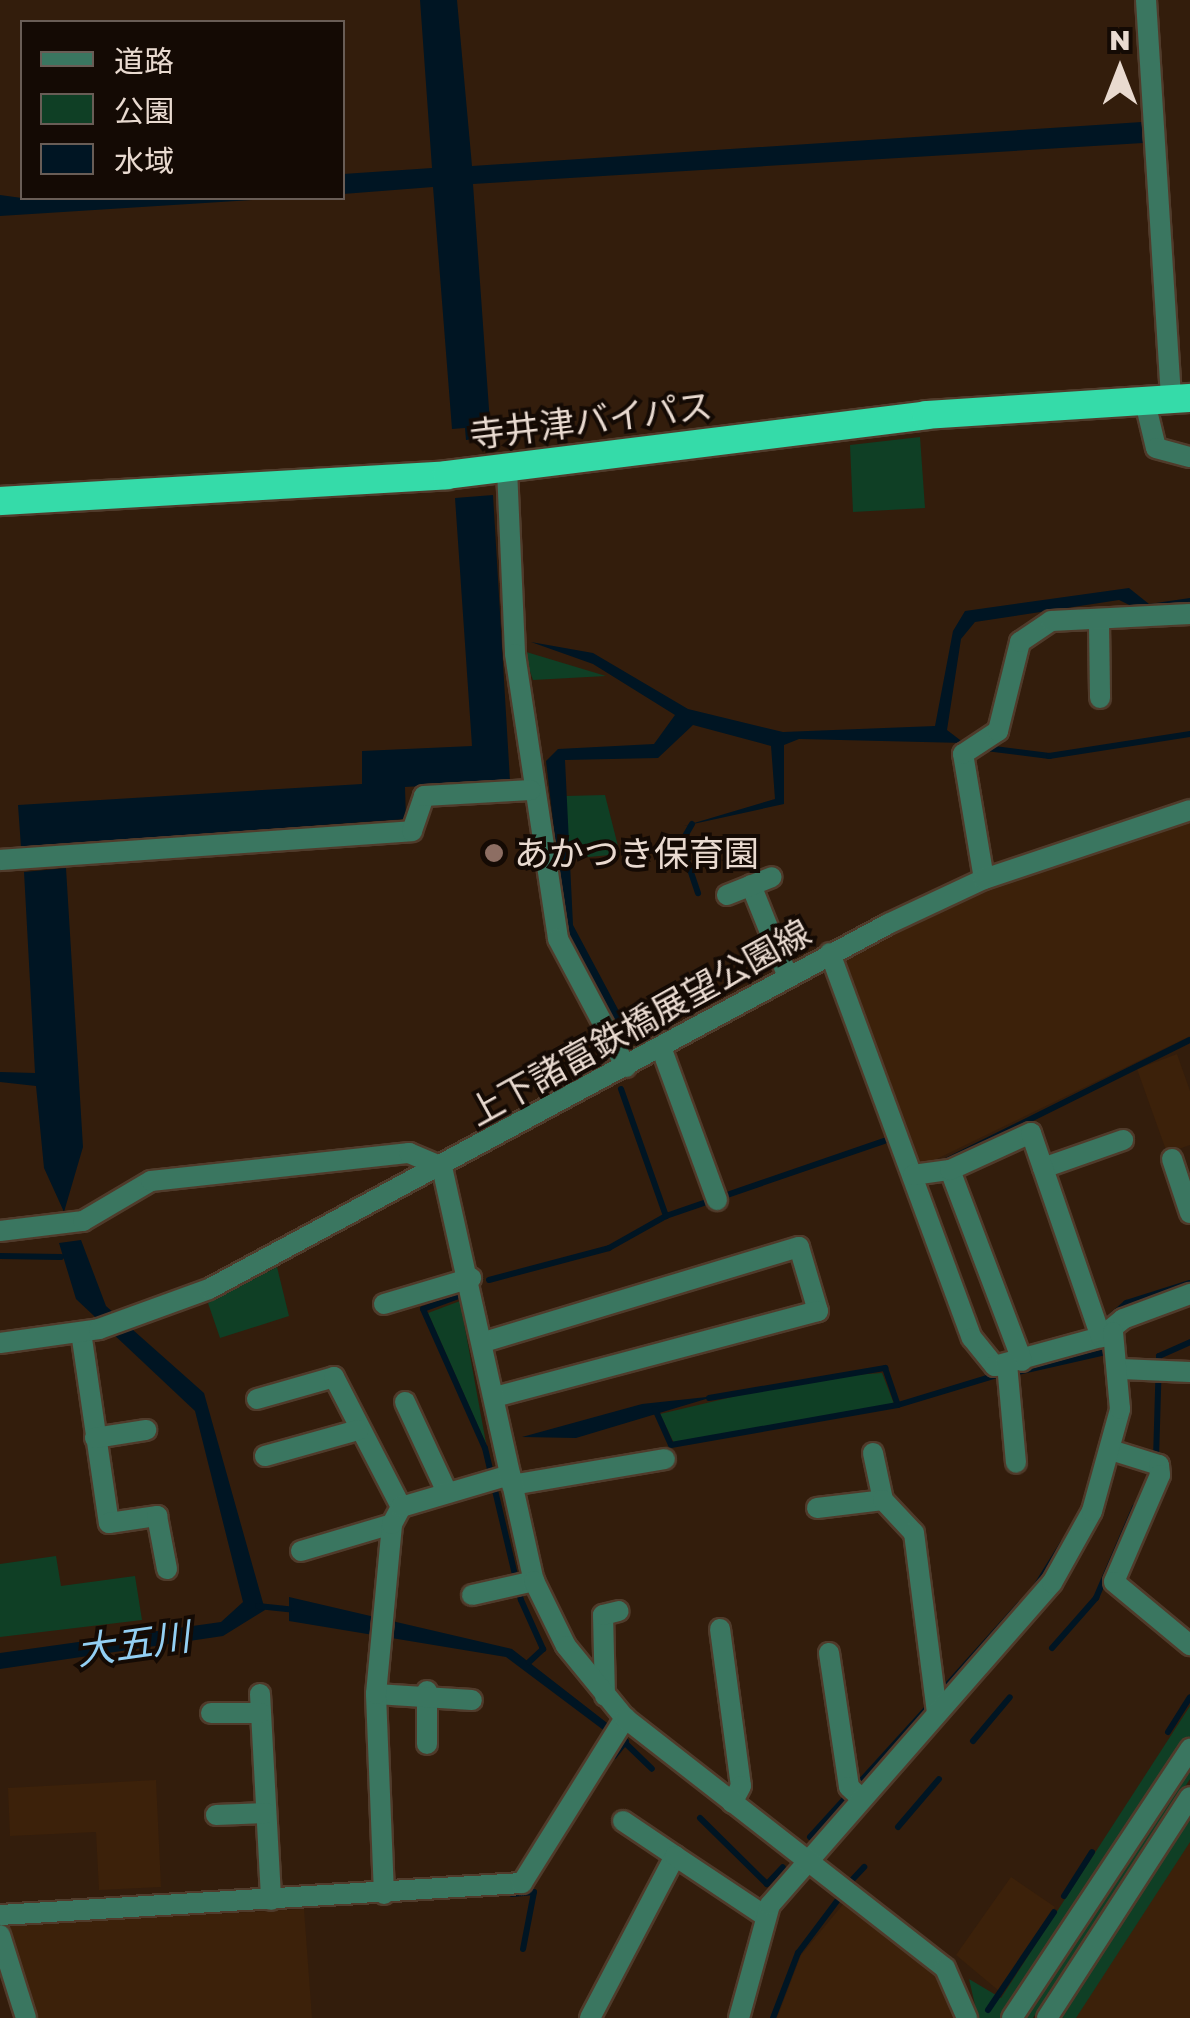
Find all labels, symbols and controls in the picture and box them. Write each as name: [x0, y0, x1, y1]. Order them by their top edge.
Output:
legend: [20, 20, 345, 200]
north arrow: [1070, 20, 1170, 120]
text: N: [1109, 23, 1131, 56]
text: 道路: [114, 43, 174, 79]
text: 公園: [114, 93, 174, 129]
text: 水域: [114, 143, 174, 179]
street label: 寺井津バイパス: [467, 384, 715, 456]
place label: あかつき保育園: [514, 832, 759, 874]
marker: あかつき保育園: [483, 842, 505, 864]
street label: 上下諸富鉄橋展望公園線: [460, 910, 818, 1134]
water label: 大五川: [73, 1612, 193, 1674]

